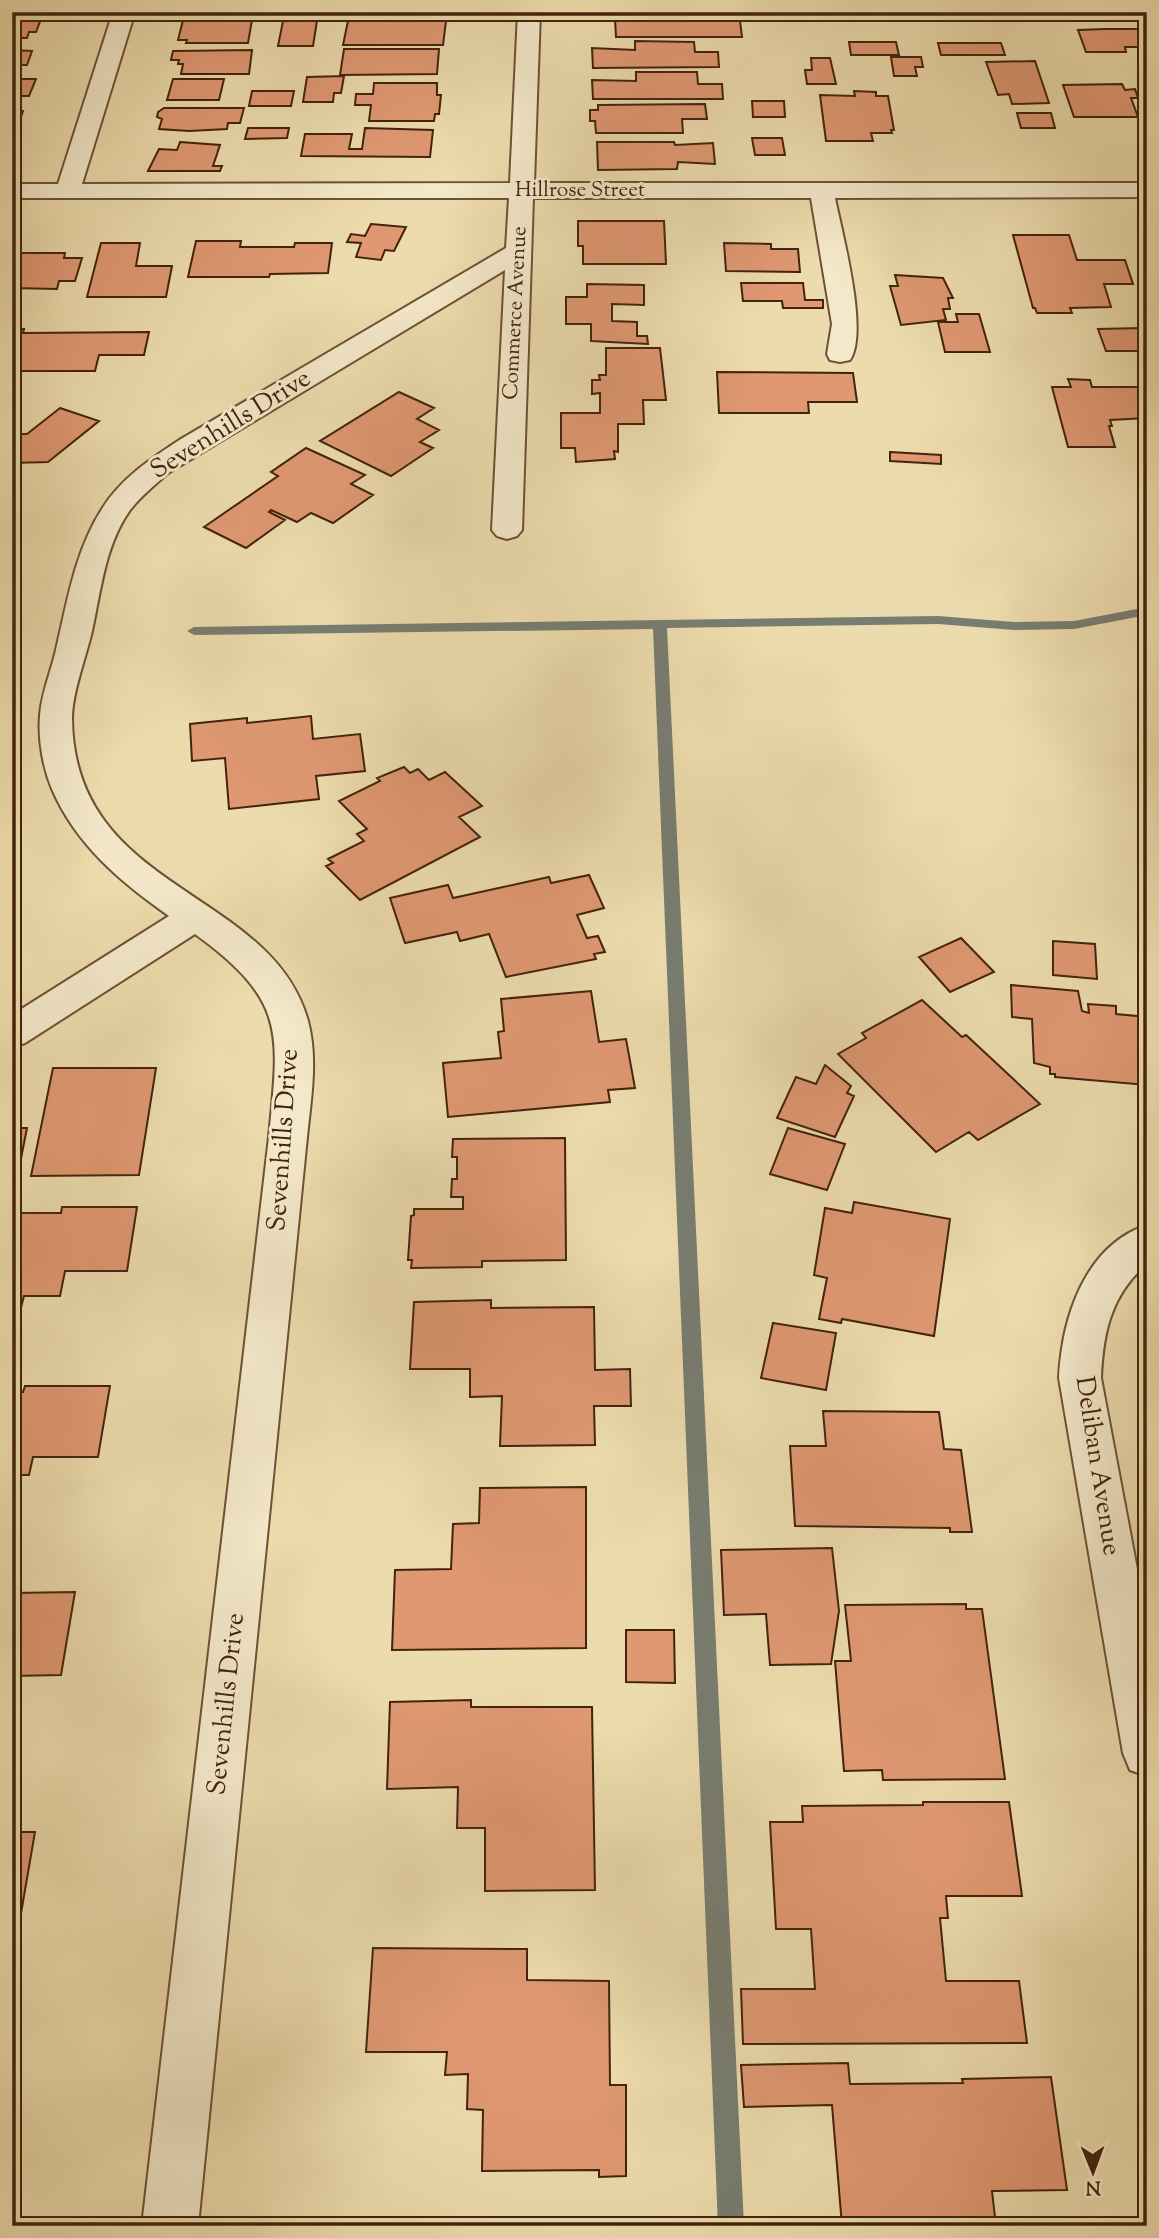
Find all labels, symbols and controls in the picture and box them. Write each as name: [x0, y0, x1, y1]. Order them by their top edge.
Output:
street label: Hillrose Street: [515, 176, 645, 206]
street label: Commerce Avenue: [496, 225, 536, 401]
street label: Sevenhills Drive: [144, 361, 318, 489]
street label: Sevenhills Drive: [259, 1047, 309, 1233]
street label: Deliban Avenue: [1065, 1374, 1129, 1558]
street label: Sevenhills Drive: [199, 1611, 255, 1797]
north arrow: [1058, 2136, 1128, 2206]
text: N: [1085, 2173, 1101, 2200]

